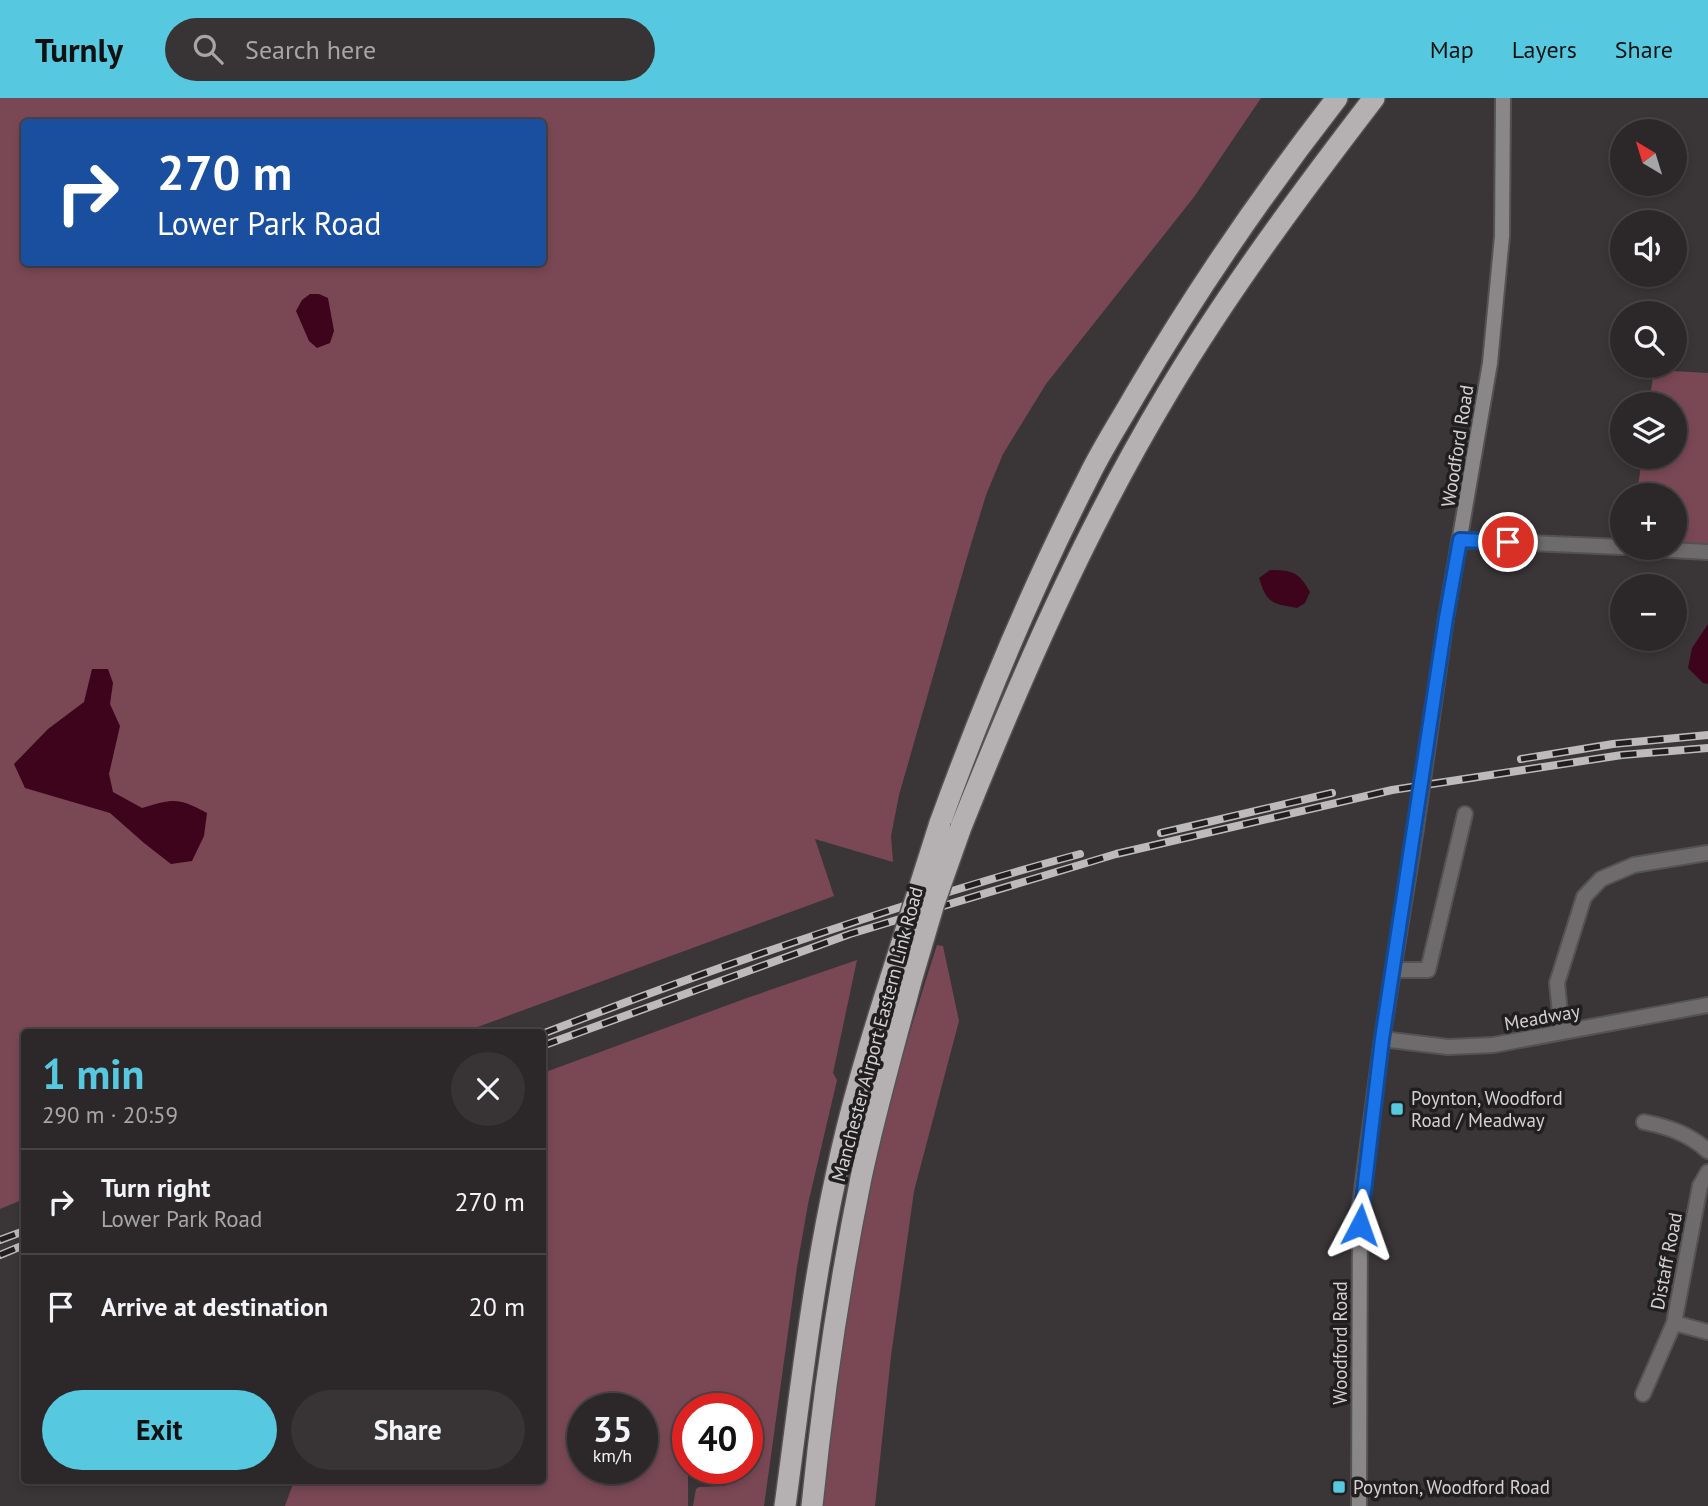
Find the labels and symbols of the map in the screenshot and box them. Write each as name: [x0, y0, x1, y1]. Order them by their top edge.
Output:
north arrow: [1610, 119, 1687, 196]
street label: Woodford Road: [1435, 383, 1479, 509]
pin: [1478, 512, 1538, 572]
street label: Manchester Airport Eastern Link Road: [826, 884, 928, 1184]
street label: Meadway: [1502, 999, 1582, 1035]
place label: Poynton, Woodford Road / Meadway: [1411, 1086, 1563, 1132]
marker: Poynton, Woodford Road / Meadway: [1389, 1101, 1405, 1117]
position arrow: [1323, 1188, 1397, 1262]
street label: Distaff Road: [1645, 1210, 1687, 1312]
street label: Woodford Road: [1328, 1281, 1352, 1405]
speed limit sign: 40: [672, 1393, 763, 1484]
place label: Poynton, Woodford Road: [1353, 1475, 1550, 1499]
marker: Poynton, Woodford Road: [1331, 1479, 1347, 1495]

